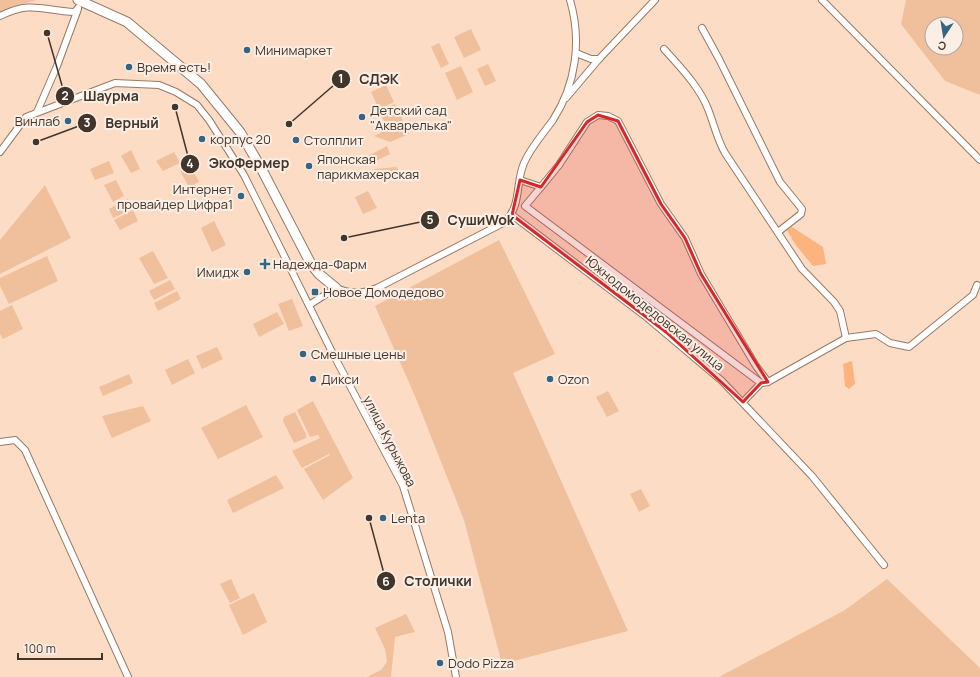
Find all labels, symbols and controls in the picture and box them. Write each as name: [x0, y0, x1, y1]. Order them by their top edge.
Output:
north arrow: [924, 16, 964, 56]
text: С: [936, 38, 947, 54]
place label: Минимаркет: [255, 41, 333, 59]
marker: Минимаркет: [242, 45, 252, 55]
place label: Время есть!: [137, 58, 211, 76]
marker: Время есть!: [124, 62, 134, 72]
callout: СДЭК: [331, 66, 407, 92]
text: СДЭК: [359, 69, 400, 88]
text: 1: [338, 70, 344, 87]
callout: Шаурма: [55, 83, 146, 109]
text: Шаурма: [83, 86, 139, 105]
text: 2: [61, 87, 69, 104]
place label: Детский сад "Акварелька": [370, 101, 452, 134]
callout: Верный: [77, 110, 167, 136]
place label: Винлаб: [15, 112, 60, 130]
marker: Детский сад "Акварелька": [357, 112, 367, 122]
text: Верный: [105, 113, 159, 132]
text: 3: [84, 114, 91, 131]
marker: Винлаб: [63, 116, 73, 126]
place label: корпус 20: [210, 130, 271, 148]
place label: Столплит: [304, 131, 364, 149]
marker: корпус 20: [197, 134, 207, 144]
marker: Столплит: [291, 135, 301, 145]
place label: Японская парикмахерская: [317, 150, 419, 183]
callout: ЭкоФермер: [180, 151, 297, 177]
text: ЭкоФермер: [209, 153, 290, 172]
text: 4: [186, 155, 194, 172]
marker: Японская парикмахерская: [304, 161, 314, 171]
place label: Интернет провайдер Цифра1: [117, 180, 233, 213]
marker: Интернет провайдер Цифра1: [236, 191, 246, 201]
callout: СушиWok: [420, 207, 523, 233]
text: СушиWok: [448, 210, 515, 229]
text: 5: [426, 211, 434, 228]
street label: Южнодомодедовская улица: [582, 251, 728, 375]
place label: Надежда-Фарм: [273, 255, 367, 273]
marker: Надежда-Фарм: [260, 259, 270, 269]
place label: Имидж: [197, 263, 239, 281]
marker: Имидж: [242, 267, 252, 277]
place label: Новое Домодедово: [323, 283, 444, 301]
marker: Новое Домодедово: [310, 287, 320, 297]
place label: Смешные цены: [311, 345, 405, 363]
marker: Смешные цены: [298, 349, 308, 359]
place label: Дикси: [321, 370, 359, 388]
place label: Ozon: [558, 370, 589, 388]
marker: Дикси: [308, 374, 318, 384]
marker: Ozon: [545, 374, 555, 384]
street label: улица Курыжова: [359, 392, 421, 490]
place label: Lenta: [391, 509, 425, 527]
marker: Lenta: [378, 513, 388, 523]
callout: Столички: [376, 568, 479, 594]
text: Столички: [404, 571, 472, 590]
text: 6: [382, 573, 390, 590]
scale bar: [18, 635, 102, 661]
text: 100 m: [24, 640, 56, 657]
place label: Dodo Pizza: [448, 654, 514, 672]
marker: Dodo Pizza: [435, 658, 445, 668]

